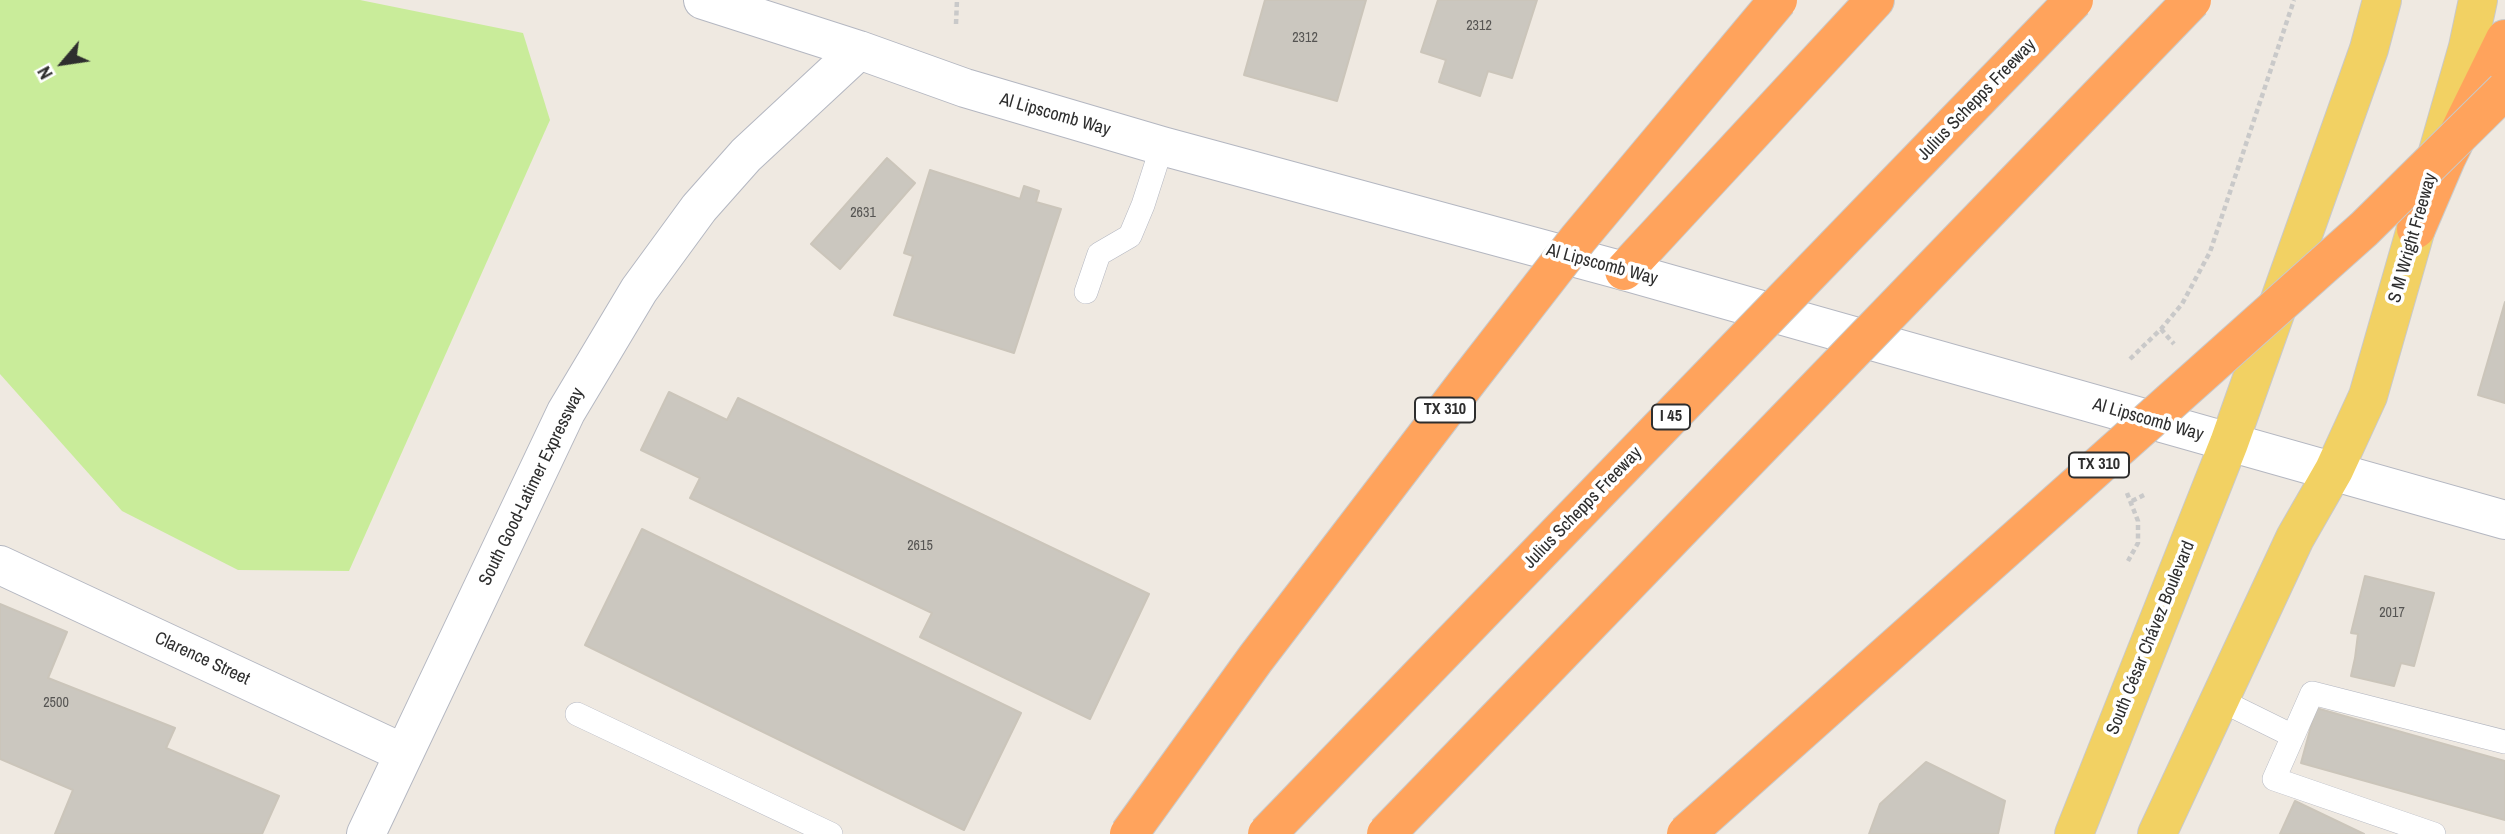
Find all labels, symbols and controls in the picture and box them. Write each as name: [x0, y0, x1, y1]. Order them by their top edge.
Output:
house number: 2312: [1466, 18, 1492, 34]
north arrow: [28, 28, 98, 98]
house number: 2312: [1292, 30, 1318, 46]
street label: Julius Schepps Freeway: [1913, 35, 2041, 165]
text: N: [31, 62, 59, 84]
street label: Al Lipscomb Way: [997, 89, 1113, 141]
street label: S M Wright Freeway: [2384, 170, 2442, 306]
house number: 2631: [850, 205, 876, 221]
street label: Al Lipscomb Way: [1544, 240, 1660, 290]
street label: South Good-Latimer Expressway: [475, 385, 589, 589]
street label: Al Lipscomb Way: [2090, 394, 2206, 446]
road number: TX 310: [1415, 398, 1475, 422]
road number: I 45: [1652, 404, 1690, 430]
street label: Julius Schepps Freeway: [1519, 443, 1647, 573]
road number: TX 310: [2069, 452, 2129, 478]
house number: 2615: [907, 538, 933, 554]
street label: South César Chávez Boulevard: [2102, 538, 2200, 738]
house number: 2017: [2379, 605, 2405, 621]
street label: Clarence Street: [151, 628, 253, 690]
house number: 2500: [43, 695, 69, 711]

